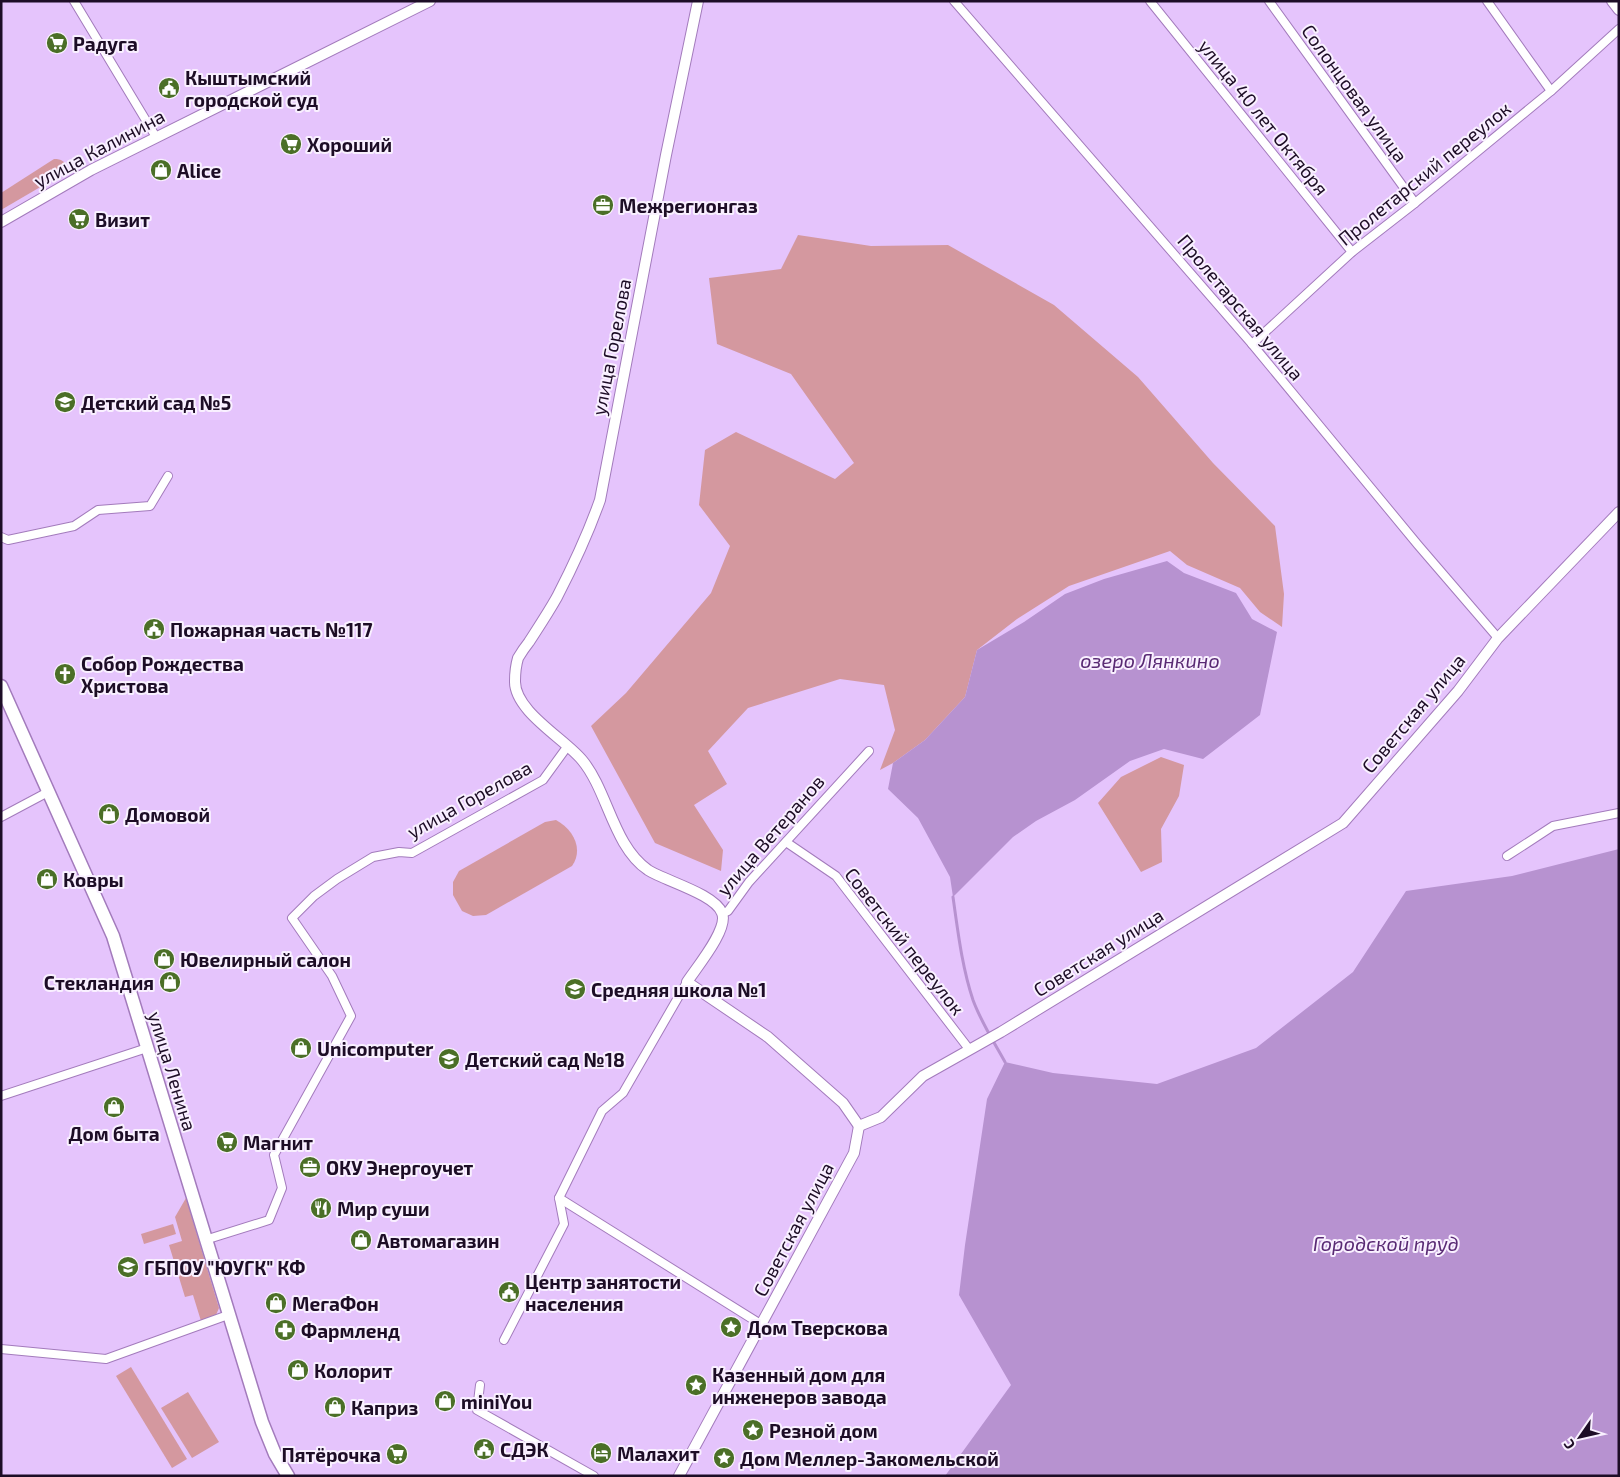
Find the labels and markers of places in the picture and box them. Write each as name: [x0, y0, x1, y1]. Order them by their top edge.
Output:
supermarket icon: Радуга: [45, 31, 69, 55]
place label: Радуга: [73, 32, 138, 55]
place label: Кыштымский городской суд: [185, 66, 318, 111]
public building icon: Кыштымский городской суд: [157, 76, 181, 100]
supermarket icon: Хороший: [279, 132, 303, 156]
place label: Хороший: [307, 133, 392, 156]
shop icon: Alice: [149, 158, 173, 182]
place label: Alice: [177, 159, 221, 182]
office icon: Межрегионгаз: [591, 193, 615, 217]
place label: Межрегионгаз: [619, 194, 758, 217]
supermarket icon: Визит: [67, 207, 91, 231]
place label: Визит: [95, 208, 150, 231]
school or university icon: Детский сад №5: [53, 390, 77, 414]
place label: Детский сад №5: [81, 391, 231, 414]
public building icon: Пожарная часть №117: [142, 617, 166, 641]
place label: Пожарная часть №117: [170, 618, 373, 641]
place label: Собор Рождества Христова: [81, 652, 244, 697]
church icon: Собор Рождества Христова: [53, 662, 77, 686]
shop icon: Домовой: [97, 802, 121, 826]
place label: Домовой: [125, 803, 210, 826]
shop icon: Ковры: [35, 867, 59, 891]
place label: Ковры: [63, 868, 124, 891]
shop icon: Ювелирный салон: [152, 947, 176, 971]
place label: Ювелирный салон: [180, 948, 351, 971]
shop icon: Стекландия: [158, 970, 182, 994]
place label: Стекландия: [44, 971, 154, 994]
school or university icon: Средняя школа №1: [563, 977, 587, 1001]
place label: Средняя школа №1: [591, 978, 766, 1001]
shop icon: Unicomputer: [289, 1036, 313, 1060]
place label: Unicomputer: [317, 1037, 433, 1060]
school or university icon: Детский сад №18: [437, 1047, 461, 1071]
place label: Детский сад №18: [465, 1048, 625, 1071]
shop icon: Дом быта: [102, 1095, 126, 1119]
place label: Дом быта: [68, 1122, 160, 1145]
supermarket icon: Магнит: [215, 1130, 239, 1154]
place label: Магнит: [243, 1131, 313, 1154]
office icon: ОКУ Энергоучет: [298, 1155, 322, 1179]
place label: ОКУ Энергоучет: [326, 1156, 474, 1179]
restaurant icon: Мир суши: [309, 1196, 333, 1220]
place label: Мир суши: [337, 1197, 430, 1220]
shop icon: Автомагазин: [349, 1228, 373, 1252]
place label: Автомагазин: [377, 1229, 500, 1252]
school or university icon: ГБПОУ "ЮУГК" КФ: [116, 1255, 140, 1279]
place label: ГБПОУ "ЮУГК" КФ: [144, 1256, 305, 1279]
place label: Центр занятости населения: [525, 1270, 681, 1315]
public building icon: Центр занятости населения: [497, 1280, 521, 1304]
shop icon: МегаФон: [264, 1291, 288, 1315]
place label: МегаФон: [292, 1292, 379, 1315]
place icon: Дом Тверскова: [719, 1315, 743, 1339]
place label: Дом Тверскова: [747, 1316, 888, 1339]
pharmacy icon: Фармленд: [273, 1318, 297, 1342]
place label: Фармленд: [301, 1319, 400, 1342]
shop icon: Колорит: [286, 1358, 310, 1382]
place label: Колорит: [314, 1359, 393, 1382]
place label: Казенный дом для инженеров завода: [712, 1363, 887, 1408]
place icon: Казенный дом для инженеров завода: [684, 1373, 708, 1397]
shop icon: miniYou: [433, 1389, 457, 1413]
place label: miniYou: [461, 1390, 532, 1413]
shop icon: Каприз: [323, 1395, 347, 1419]
place label: Каприз: [351, 1396, 418, 1419]
place icon: Резной дом: [741, 1418, 765, 1442]
place label: Резной дом: [769, 1419, 878, 1442]
public building icon: СДЭК: [472, 1437, 496, 1461]
place label: СДЭК: [500, 1438, 549, 1461]
hotel icon: Малахит: [589, 1441, 613, 1465]
supermarket icon: Пятёрочка: [385, 1442, 409, 1466]
place label: Малахит: [617, 1442, 700, 1465]
place label: Пятёрочка: [282, 1443, 381, 1466]
place icon: Дом Меллер-Закомельской: [712, 1446, 736, 1470]
place label: Дом Меллер-Закомельской: [740, 1447, 999, 1470]

